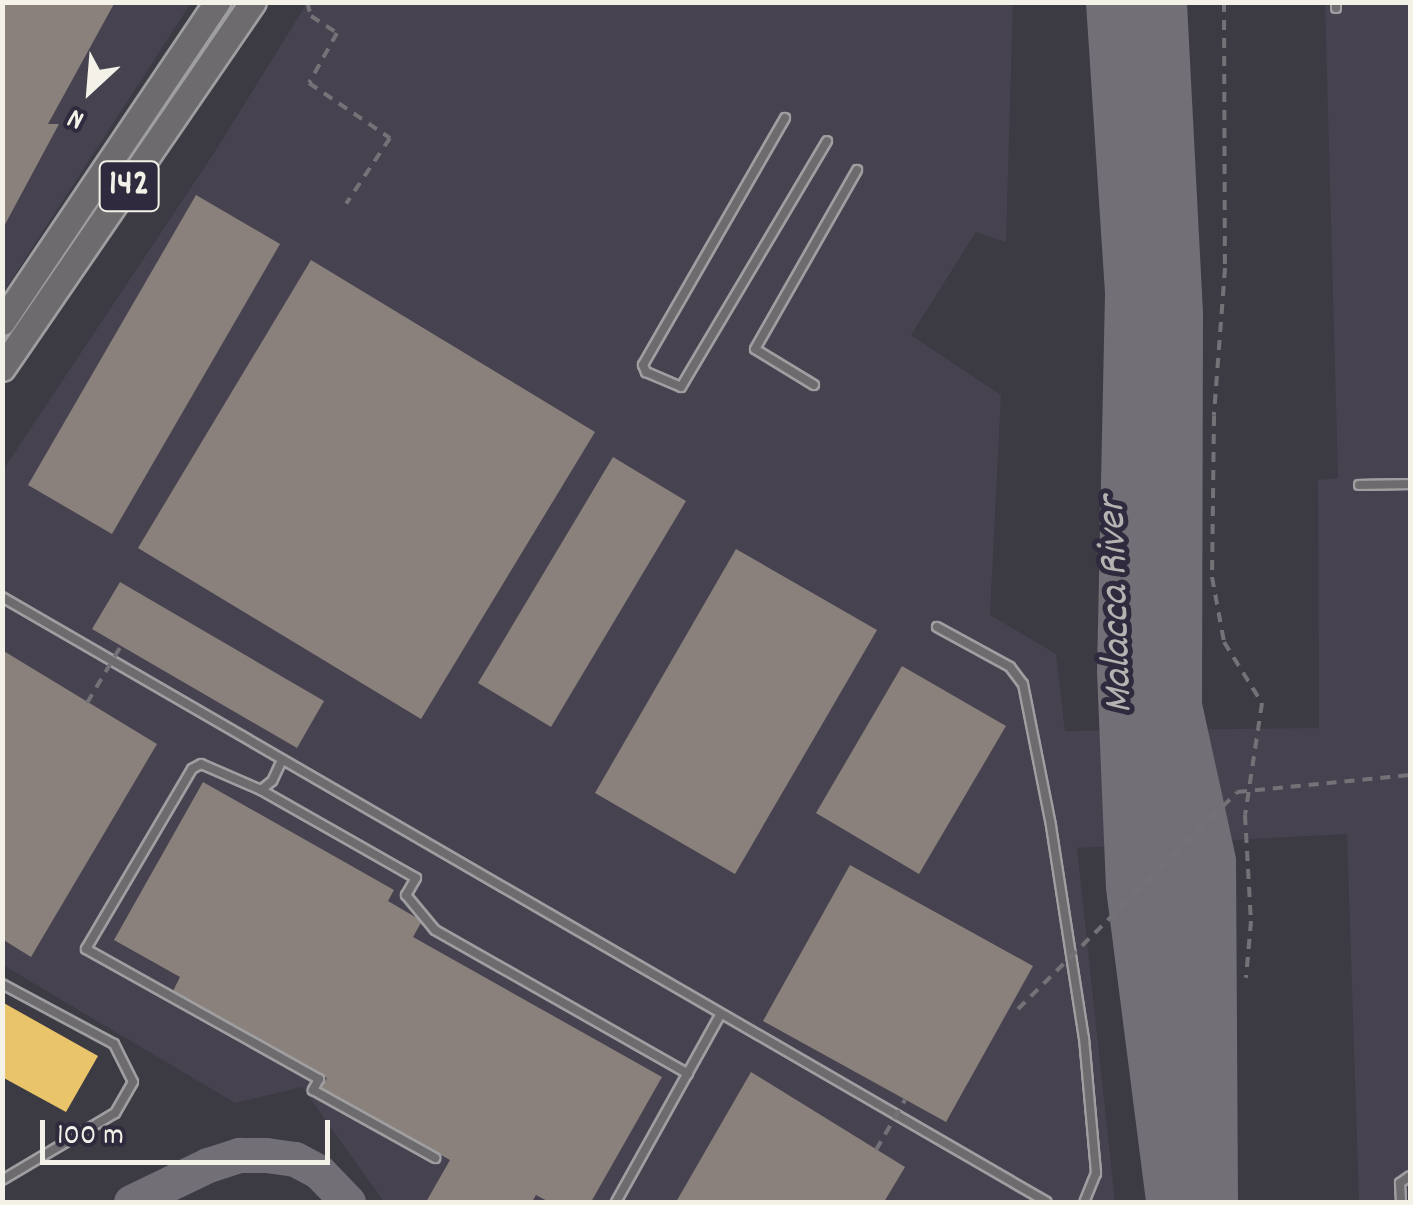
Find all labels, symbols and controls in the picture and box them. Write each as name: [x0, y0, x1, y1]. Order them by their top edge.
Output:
north arrow: [40, 40, 140, 140]
text: N: [62, 96, 92, 138]
road number: 142: [96, 153, 162, 219]
water label: Malacca River: [1089, 496, 1147, 714]
scale bar: [45, 1100, 335, 1162]
text: 100 m: [57, 1116, 124, 1159]

